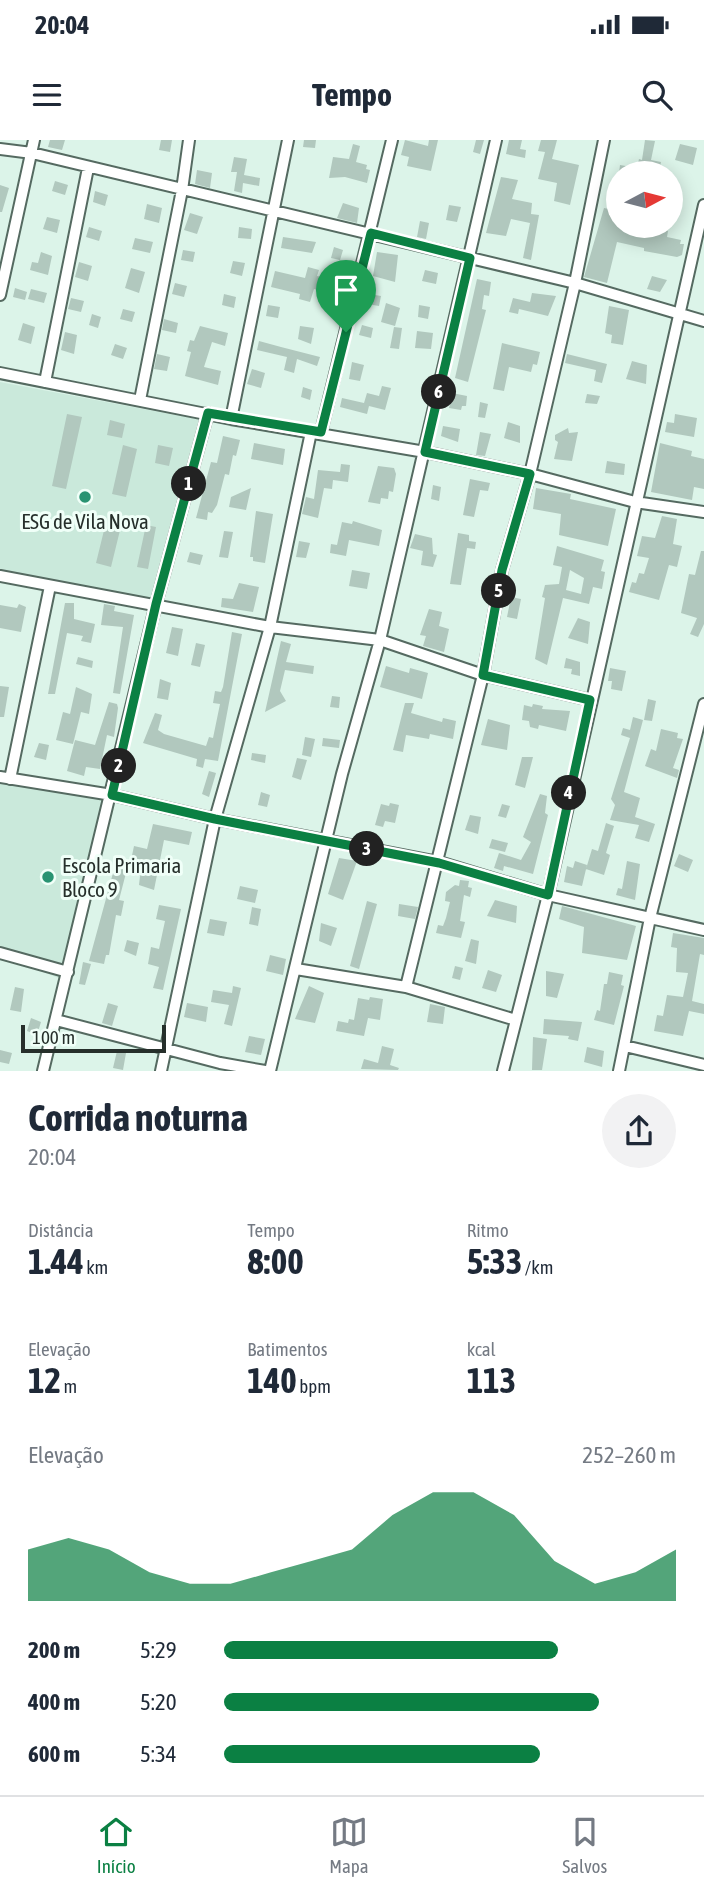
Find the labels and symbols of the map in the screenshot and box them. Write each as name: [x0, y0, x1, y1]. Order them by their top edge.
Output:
north arrow: [606, 161, 682, 238]
pin: [316, 260, 376, 332]
pin: 6: [422, 374, 457, 410]
pin: 1: [172, 466, 206, 502]
marker: ESG de Vila Nova: [77, 489, 93, 505]
place label: ESG de Vila Nova: [21, 509, 149, 533]
pin: 5: [482, 574, 516, 608]
pin: 2: [102, 748, 136, 784]
pin: 4: [552, 776, 586, 810]
pin: 3: [350, 832, 384, 866]
place label: Escola Primaria Bloco 9: [62, 853, 181, 901]
marker: Escola Primaria Bloco 9: [40, 869, 56, 885]
scale bar: [21, 1022, 166, 1053]

